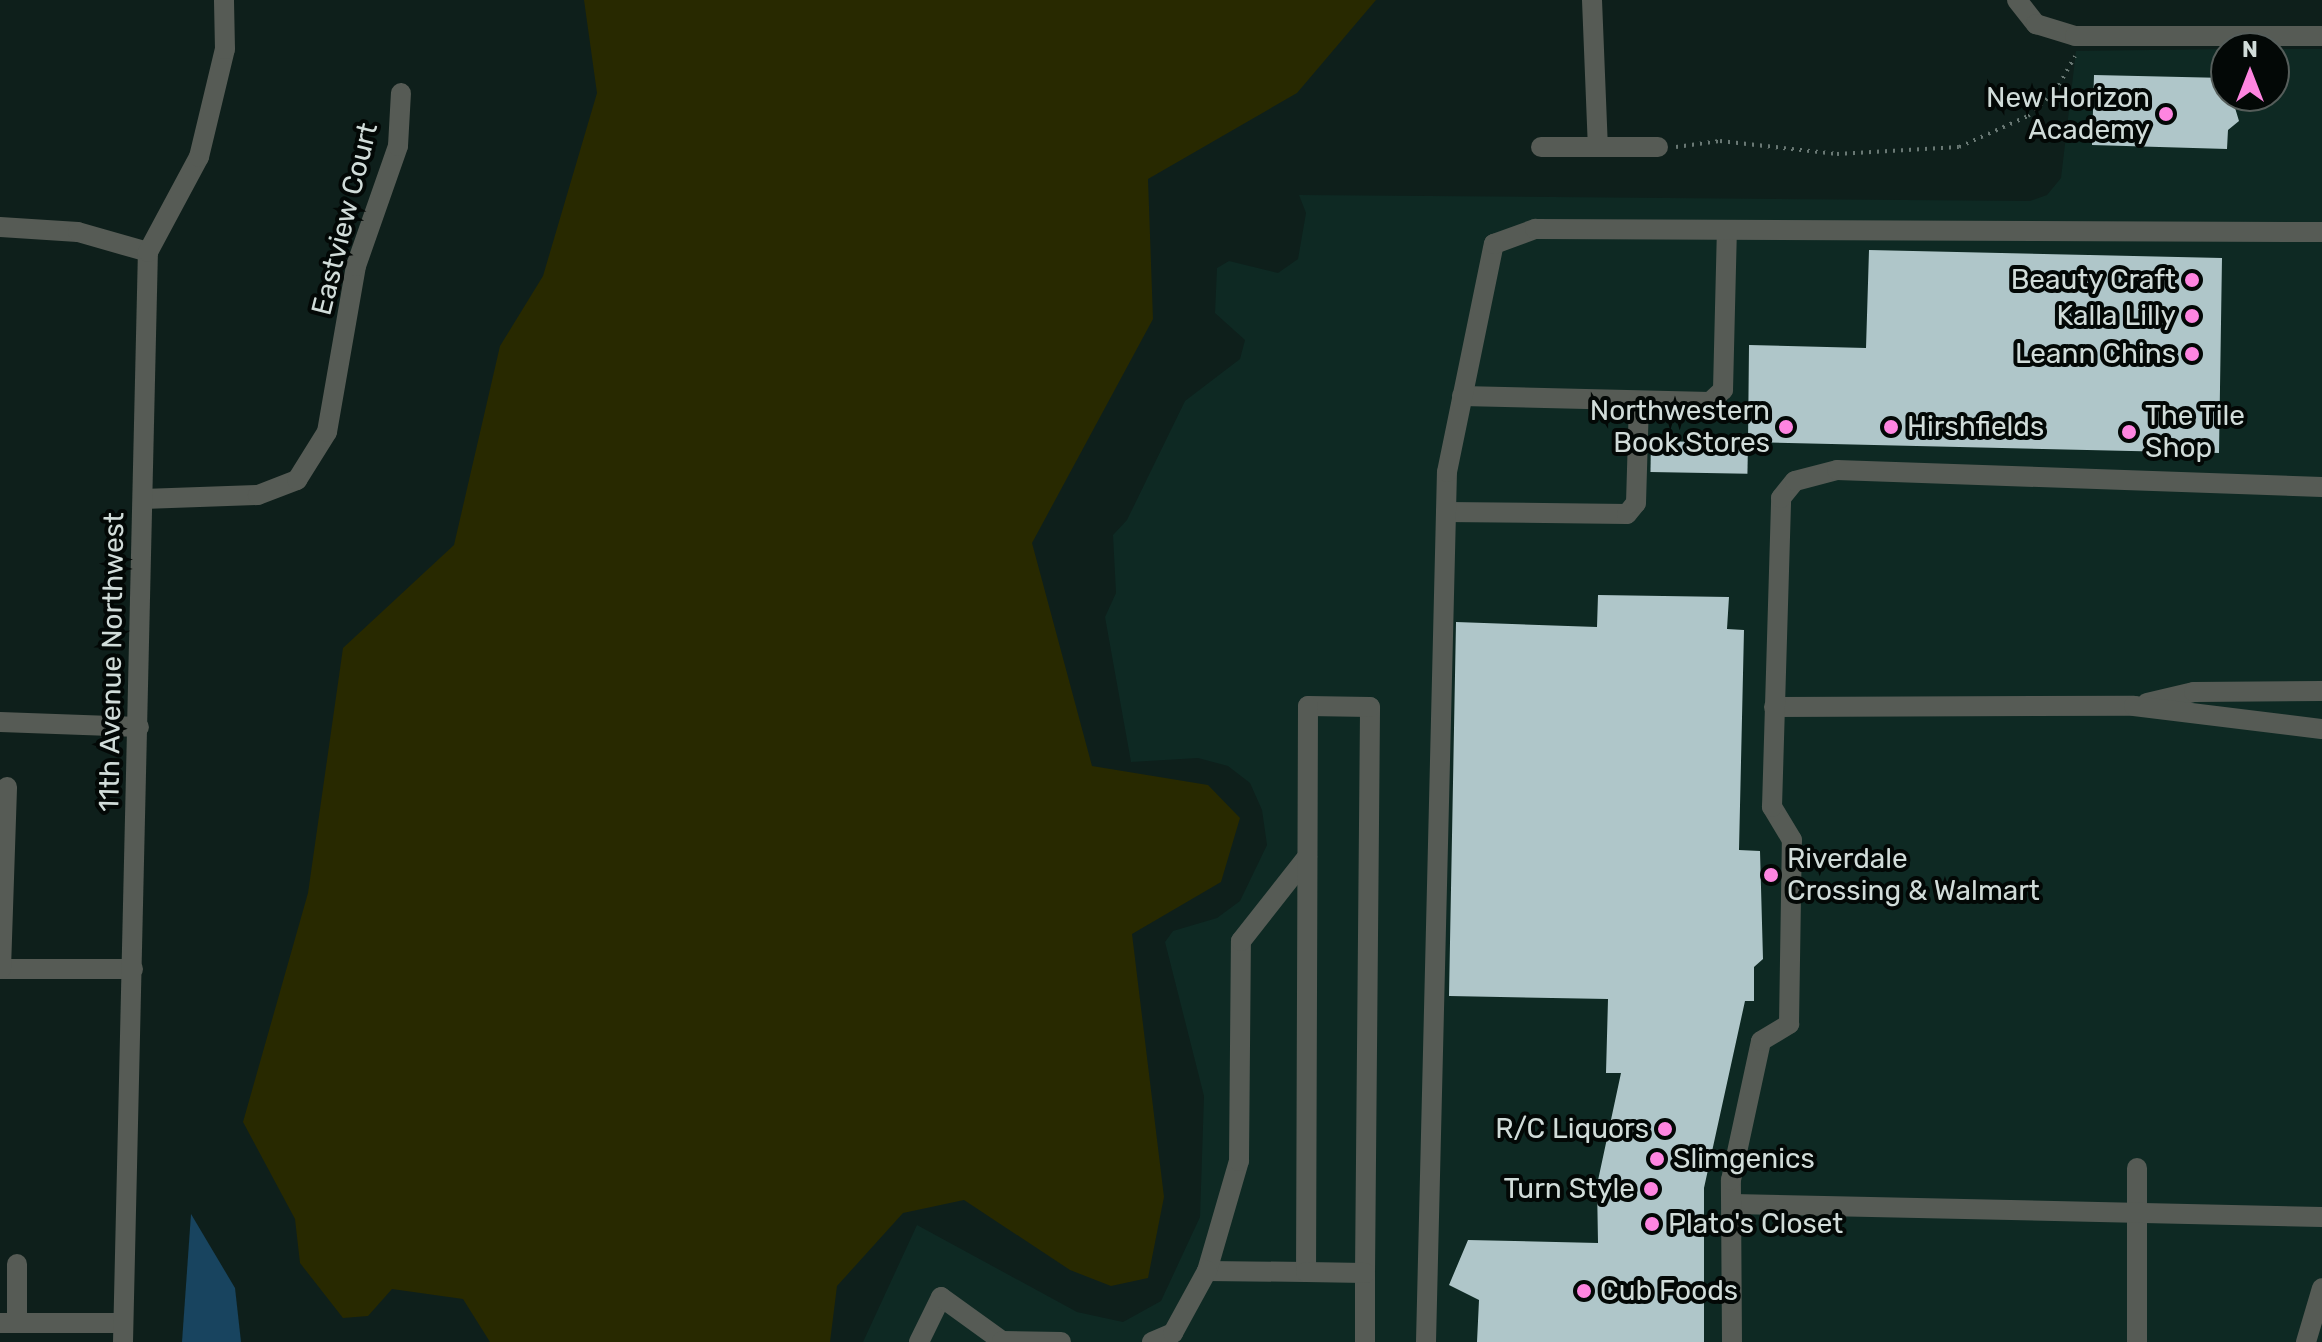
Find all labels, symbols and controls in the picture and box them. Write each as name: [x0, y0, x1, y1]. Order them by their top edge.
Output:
north arrow: [2210, 32, 2290, 112]
text: N: [2242, 36, 2258, 63]
place label: New Horizon Academy: [1985, 81, 2150, 147]
marker: New Horizon Academy: [2157, 105, 2175, 123]
street label: Eastview Court: [305, 119, 385, 319]
place label: Beauty Craft: [2010, 263, 2176, 297]
marker: Beauty Craft: [2183, 271, 2201, 289]
place label: Kalla Lilly: [2056, 299, 2176, 333]
marker: Kalla Lilly: [2183, 307, 2201, 325]
place label: Leann Chins: [2015, 337, 2176, 371]
marker: Leann Chins: [2183, 345, 2201, 363]
place label: Northwestern Book Stores: [1590, 394, 1770, 460]
place label: The Tile Shop: [2145, 399, 2246, 465]
place label: Hirshfields: [1907, 410, 2044, 444]
marker: Northwestern Book Stores: [1777, 418, 1795, 436]
marker: Hirshfields: [1882, 418, 1900, 436]
marker: The Tile Shop: [2120, 423, 2138, 441]
street label: 11th Avenue Northwest: [93, 511, 131, 813]
place label: Riverdale Crossing & Walmart: [1787, 842, 2040, 908]
marker: Riverdale Crossing & Walmart: [1762, 866, 1780, 884]
place label: R/C Liquors: [1495, 1112, 1649, 1146]
marker: R/C Liquors: [1656, 1120, 1674, 1138]
place label: Slimgenics: [1673, 1142, 1815, 1176]
marker: Slimgenics: [1648, 1150, 1666, 1168]
place label: Turn Style: [1503, 1172, 1635, 1206]
marker: Turn Style: [1642, 1180, 1660, 1198]
place label: Plato's Closet: [1668, 1207, 1843, 1241]
marker: Plato's Closet: [1643, 1215, 1661, 1233]
place label: Cub Foods: [1600, 1274, 1738, 1308]
marker: Cub Foods: [1575, 1282, 1593, 1300]

